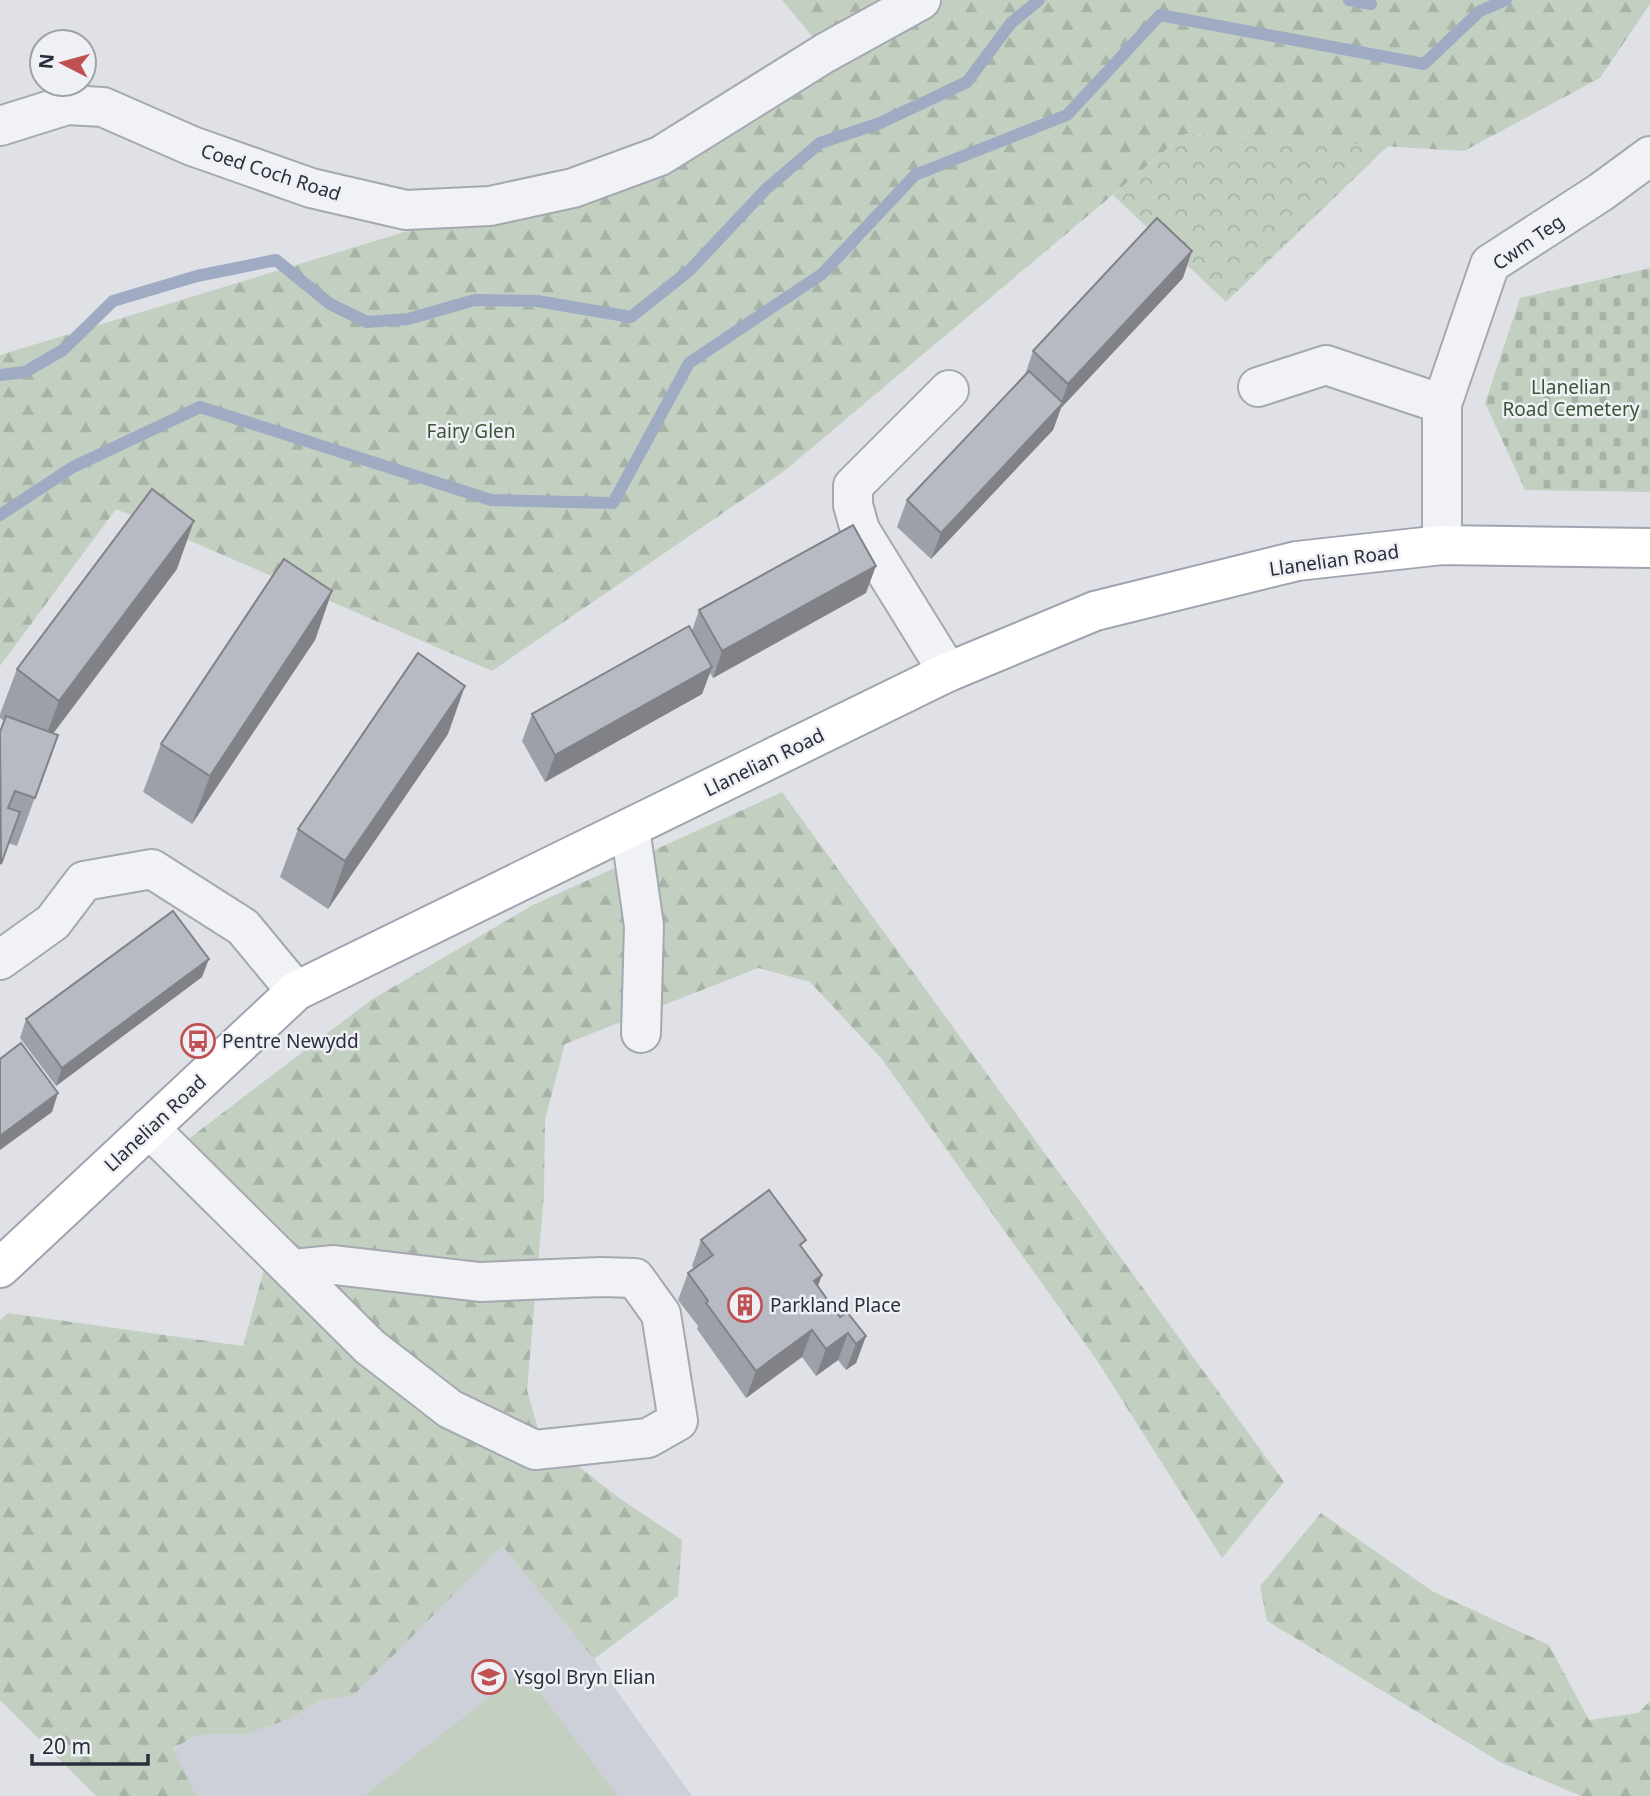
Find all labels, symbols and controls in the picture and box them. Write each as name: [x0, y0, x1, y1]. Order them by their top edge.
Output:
north arrow: [28, 28, 98, 98]
text: N: [32, 52, 60, 70]
street label: Coed Coch Road: [198, 137, 344, 207]
street label: Cwm Teg: [1487, 208, 1569, 276]
park label: Llanelian Road Cemetery: [1503, 374, 1640, 422]
park label: Fairy Glen: [426, 418, 516, 444]
street label: Llanelian Road: [1267, 538, 1401, 582]
street label: Llanelian Road: [700, 722, 828, 802]
bus stop icon: Pentre Newydd: [179, 1022, 217, 1060]
place label: Pentre Newydd: [222, 1028, 359, 1054]
street label: Llanelian Road: [98, 1069, 212, 1177]
building icon: Parkland Place: [726, 1286, 764, 1324]
place label: Parkland Place: [770, 1292, 901, 1318]
school or university icon: Ysgol Bryn Elian: [470, 1658, 508, 1696]
place label: Ysgol Bryn Elian: [514, 1664, 655, 1690]
scale bar: [32, 1722, 147, 1766]
text: 20 m: [42, 1732, 91, 1760]

